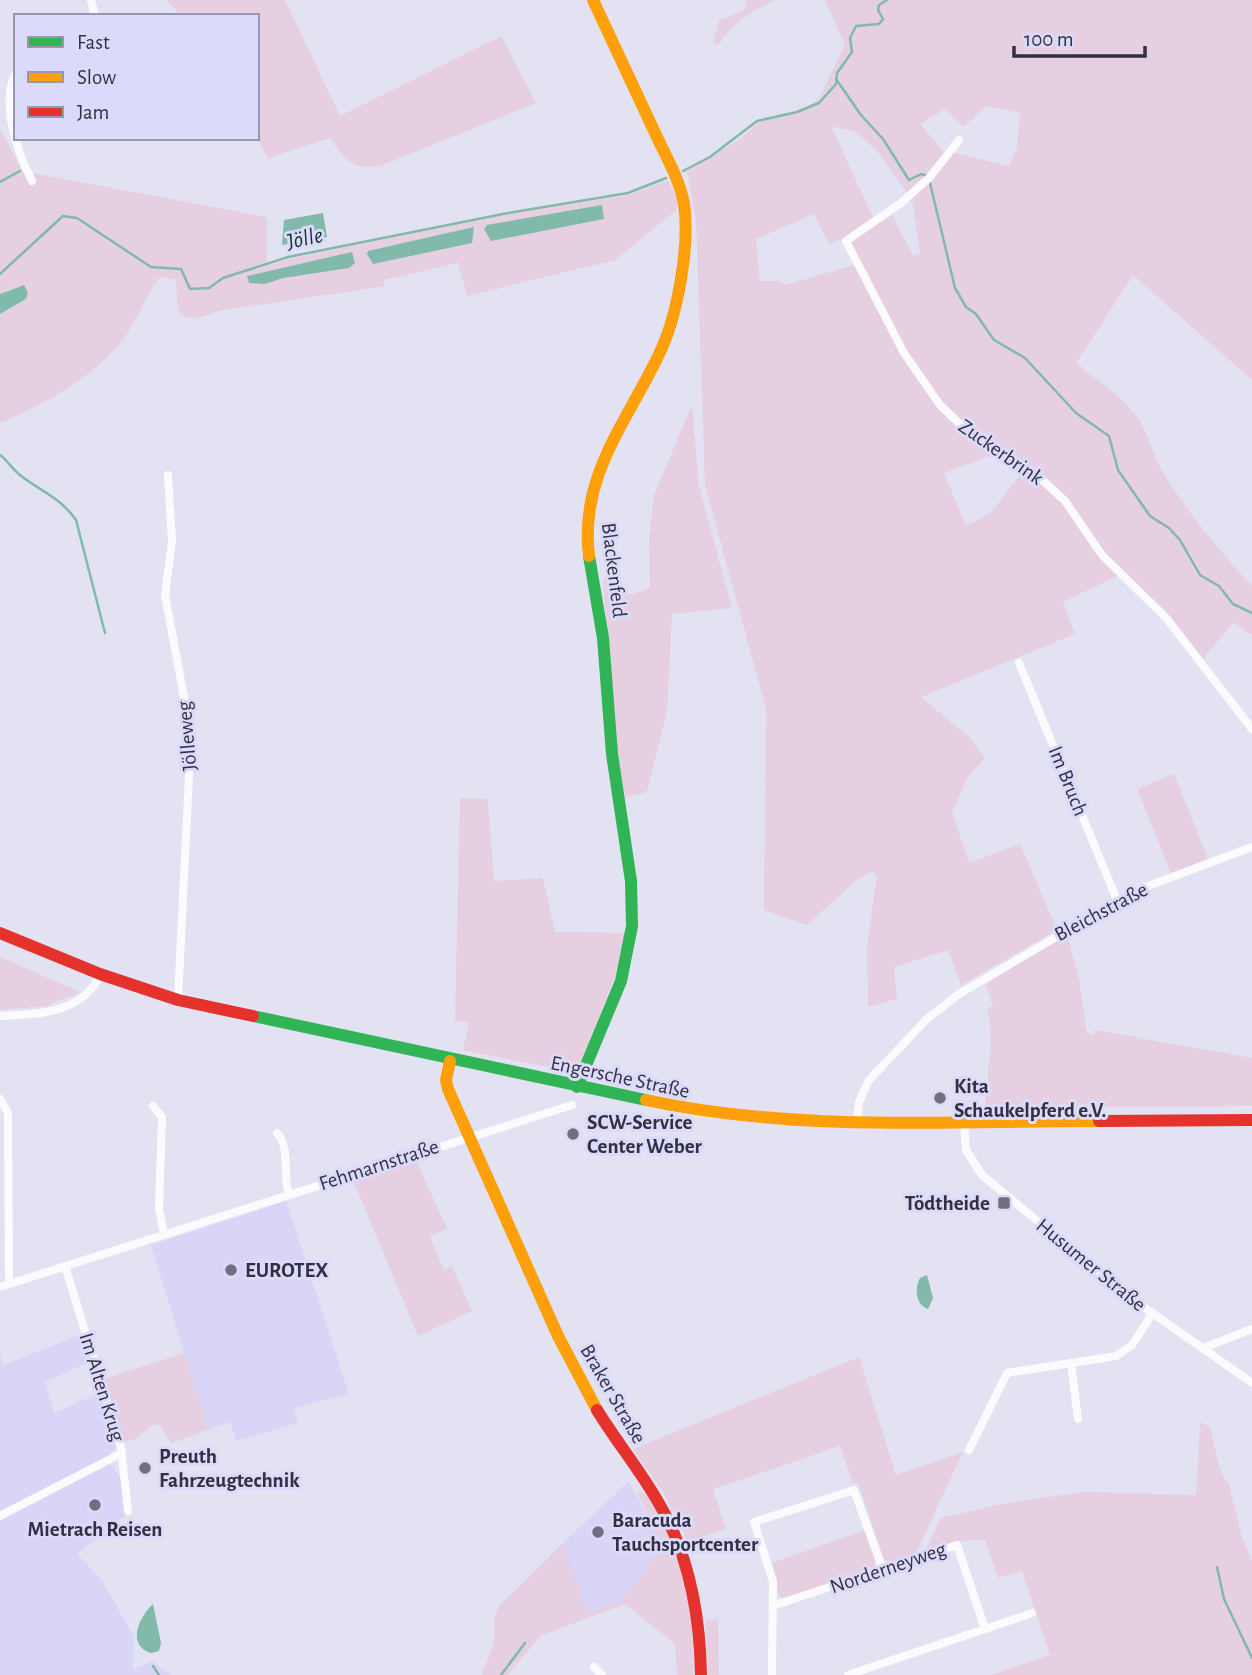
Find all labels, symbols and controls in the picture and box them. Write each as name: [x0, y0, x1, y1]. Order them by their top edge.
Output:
legend: [14, 14, 259, 140]
scale bar: [1014, 14, 1145, 58]
text: 100 m: [1024, 29, 1074, 50]
text: Fast: [77, 32, 110, 53]
text: Slow: [77, 67, 116, 88]
text: Jam: [77, 102, 109, 123]
water label: Jölle: [284, 224, 325, 254]
street label: Zuckerbrink: [955, 415, 1048, 489]
street label: Blackenfeld: [598, 521, 630, 619]
street label: Jölleweg: [173, 699, 201, 772]
street label: Im Bruch: [1045, 743, 1091, 819]
street label: Bleichstraße: [1051, 879, 1151, 945]
street label: Engersche Straße: [549, 1052, 691, 1102]
place label: Kita Schaukelpferd e.V.: [954, 1076, 1106, 1121]
marker: Kita Schaukelpferd e.V.: [932, 1090, 948, 1106]
place label: SCW-Service Center Weber: [587, 1112, 703, 1157]
marker: SCW-Service Center Weber: [565, 1126, 581, 1142]
street label: Fehmarnstraße: [316, 1136, 442, 1194]
place label: Tödtheide: [905, 1193, 990, 1214]
marker: Tödtheide: [996, 1195, 1012, 1211]
street label: Husumer Straße: [1032, 1215, 1150, 1315]
place label: EUROTEX: [245, 1260, 328, 1281]
marker: EUROTEX: [223, 1262, 239, 1278]
street label: Im Alten Krug: [76, 1330, 129, 1445]
street label: Braker Straße: [576, 1341, 650, 1447]
place label: Preuth Fahrzeugtechnik: [159, 1446, 300, 1491]
marker: Preuth Fahrzeugtechnik: [137, 1460, 153, 1476]
marker: Mietrach Reisen: [87, 1497, 103, 1513]
place label: Baracuda Tauchsportcenter: [612, 1510, 759, 1555]
place label: Mietrach Reisen: [28, 1519, 162, 1540]
marker: Baracuda Tauchsportcenter: [590, 1524, 606, 1540]
street label: Norderneyweg: [827, 1538, 949, 1598]

